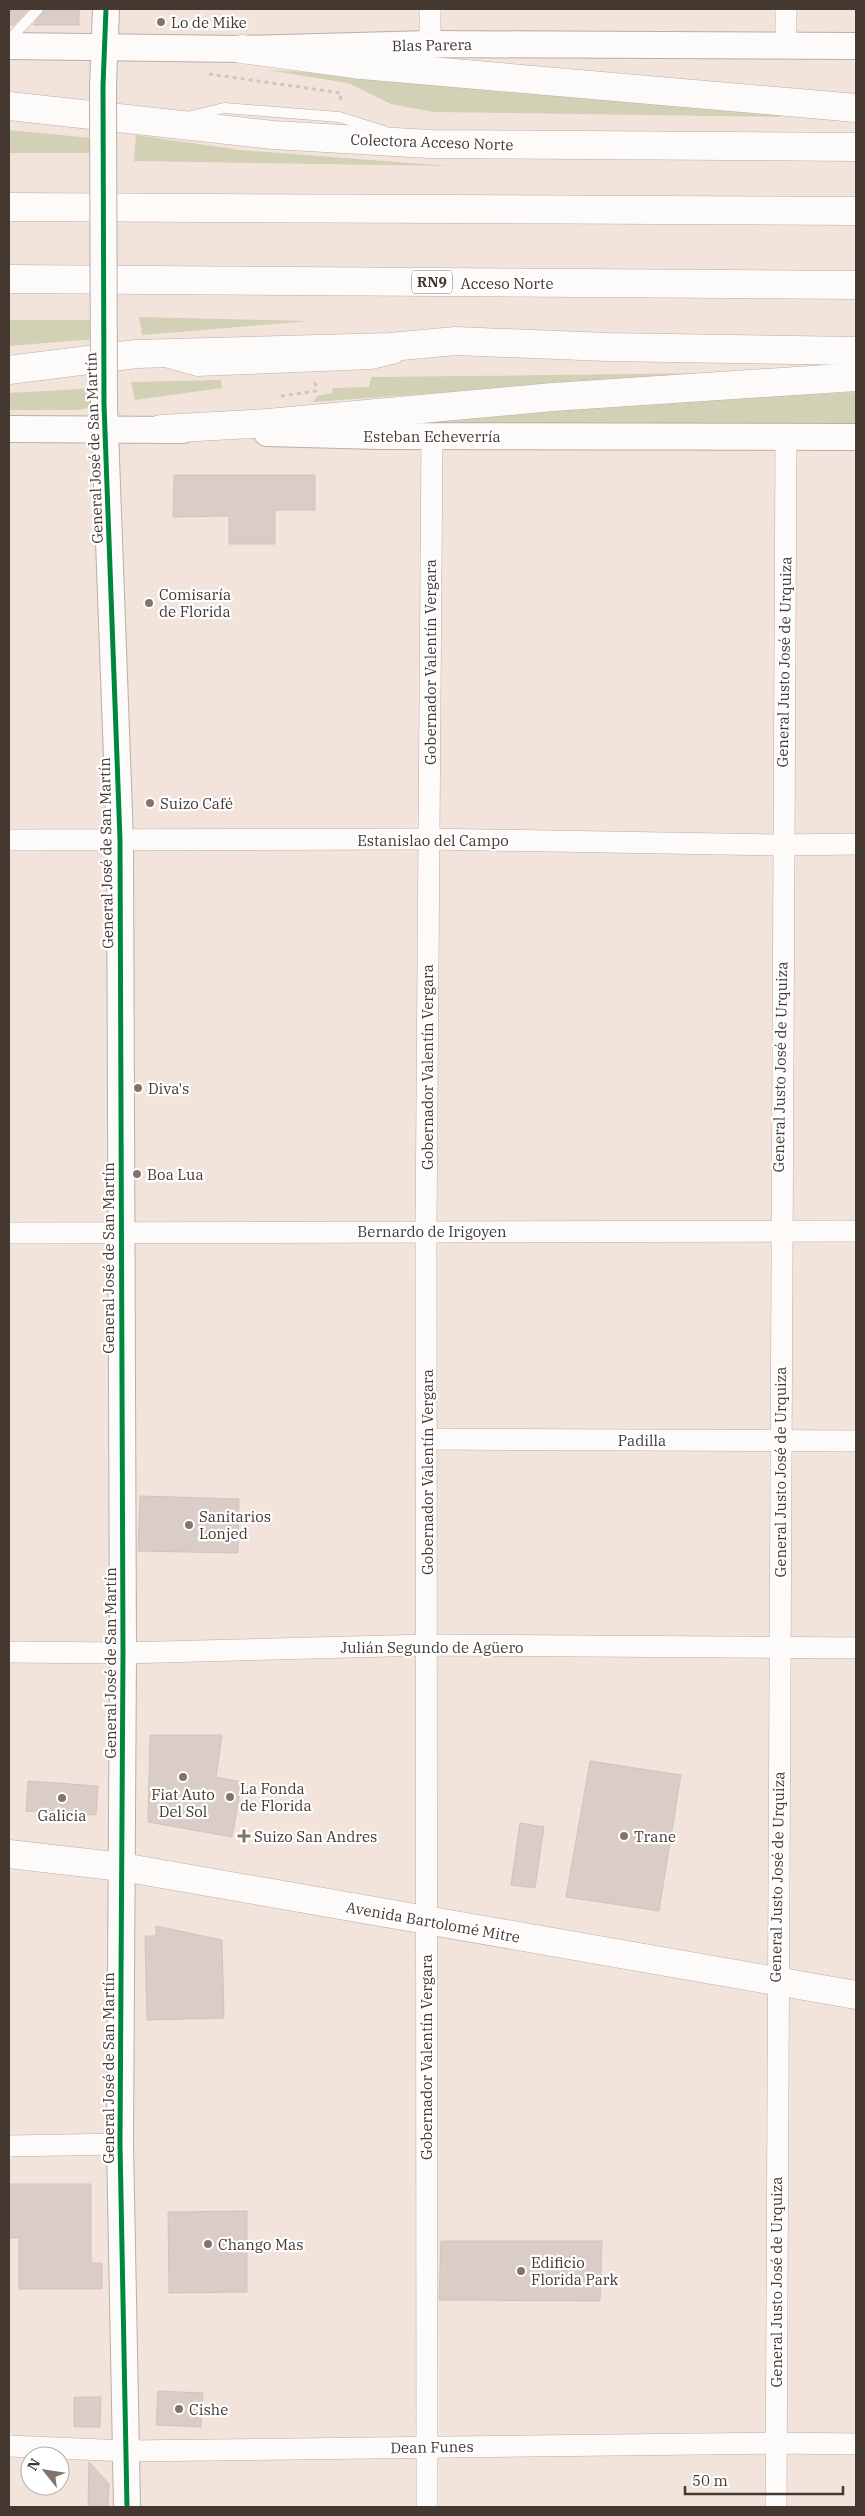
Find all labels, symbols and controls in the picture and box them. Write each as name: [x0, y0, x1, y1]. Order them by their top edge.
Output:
place label: Lo de Mike: [171, 13, 247, 32]
marker: Lo de Mike: [155, 16, 167, 28]
street label: Blas Parera: [392, 35, 472, 55]
street label: Colectora Acceso Norte: [350, 130, 514, 154]
road number: RN9: [412, 270, 452, 294]
street label: Acceso Norte: [461, 274, 553, 293]
street label: General José de San Martín: [81, 351, 107, 544]
street label: Esteban Echeverría: [363, 427, 501, 446]
street label: General Justo José de Urquiza: [773, 556, 795, 768]
street label: Gobernador Valentín Vergara: [421, 559, 440, 765]
place label: Comisaría de Florida: [159, 585, 231, 621]
marker: Comisaría de Florida: [143, 597, 155, 609]
street label: General José de San Martín: [95, 757, 117, 949]
place label: Suizo Café: [160, 794, 233, 813]
marker: Suizo Café: [144, 797, 156, 809]
street label: Estanislao del Campo: [357, 831, 509, 850]
street label: General Justo José de Urquiza: [769, 961, 791, 1173]
street label: Gobernador Valentín Vergara: [418, 964, 437, 1170]
place label: Diva's: [148, 1079, 189, 1098]
marker: Diva's: [132, 1082, 144, 1094]
street label: General José de San Martín: [99, 1162, 118, 1354]
place label: Boa Lua: [147, 1165, 204, 1184]
marker: Boa Lua: [131, 1168, 143, 1180]
street label: Bernardo de Irigoyen: [357, 1222, 507, 1241]
street label: General Justo José de Urquiza: [771, 1367, 790, 1577]
street label: Gobernador Valentín Vergara: [418, 1369, 437, 1575]
street label: Padilla: [618, 1431, 666, 1450]
place label: Sanitarios Lonjed: [199, 1507, 271, 1543]
marker: Sanitarios Lonjed: [183, 1519, 195, 1531]
street label: General José de San Martín: [101, 1567, 120, 1759]
street label: Julián Segundo de Agüero: [340, 1638, 524, 1657]
marker: Fiat Auto Del Sol: [177, 1771, 189, 1783]
street label: General Justo José de Urquiza: [766, 1771, 788, 1983]
place label: La Fonda de Florida: [240, 1779, 312, 1815]
place label: Fiat Auto Del Sol: [151, 1785, 215, 1821]
marker: La Fonda de Florida: [224, 1791, 236, 1803]
marker: Galicia: [56, 1792, 68, 1804]
place label: Galicia: [37, 1806, 87, 1825]
place label: Suizo San Andres: [254, 1827, 377, 1846]
place label: Trane: [634, 1827, 676, 1846]
marker: Suizo San Andres: [238, 1830, 250, 1842]
marker: Trane: [618, 1830, 630, 1842]
street label: Avenida Bartolomé Mitre: [345, 1897, 521, 1947]
street label: Gobernador Valentín Vergara: [417, 1954, 436, 2160]
street label: General José de San Martín: [99, 1972, 118, 2164]
street label: General Justo José de Urquiza: [767, 2177, 786, 2387]
place label: Chango Mas: [218, 2235, 303, 2254]
marker: Chango Mas: [202, 2238, 214, 2250]
place label: Edificio Florida Park: [531, 2253, 618, 2289]
marker: Edificio Florida Park: [515, 2265, 527, 2277]
place label: Cishe: [189, 2400, 228, 2419]
marker: Cishe: [173, 2403, 185, 2415]
street label: Dean Funes: [390, 2437, 474, 2457]
north arrow: [20, 2446, 70, 2496]
text: N: [23, 2455, 44, 2474]
scale bar: [685, 2464, 842, 2496]
text: 50 m: [692, 2471, 728, 2490]

